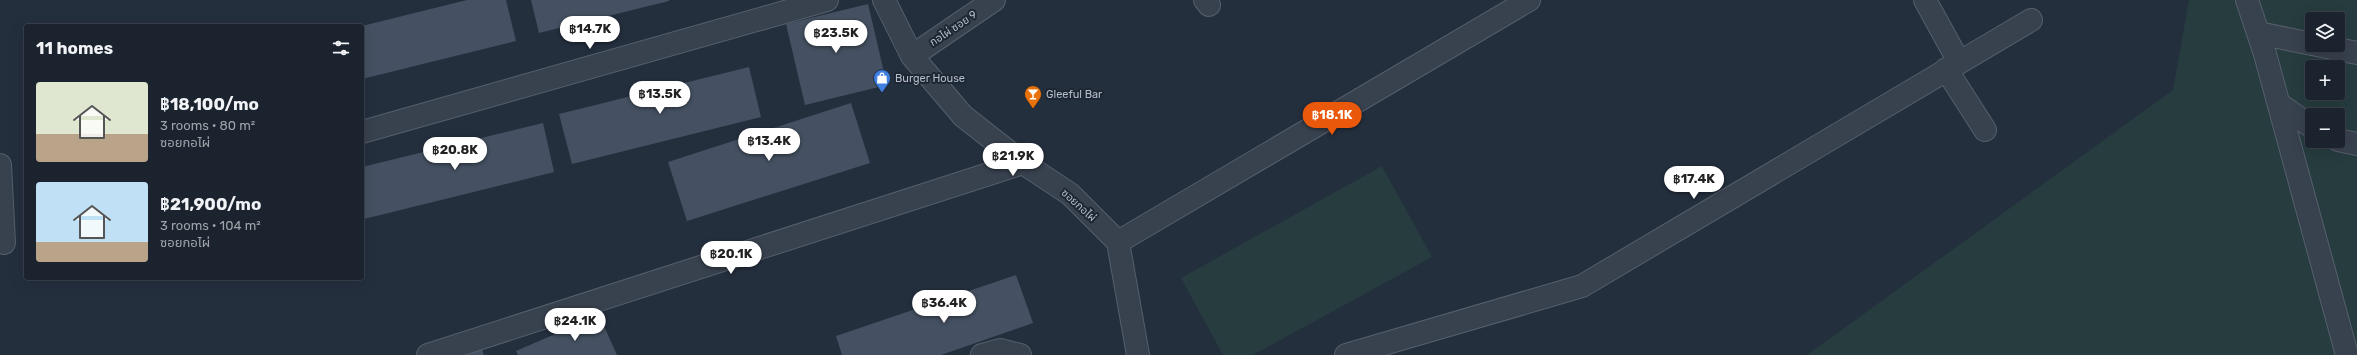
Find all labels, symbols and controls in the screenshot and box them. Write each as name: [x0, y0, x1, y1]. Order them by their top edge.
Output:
street label: กอไผ่ ซอย 9: [927, 8, 979, 49]
map controls: [2305, 12, 2345, 148]
button: layers: [2305, 12, 2345, 52]
pin: ฿14.7K: [557, 16, 623, 50]
pin: ฿23.5K: [803, 20, 869, 54]
text: ฿14.7K: [569, 21, 611, 36]
text: ฿23.5K: [813, 25, 859, 40]
icon: filters: [330, 37, 352, 59]
text: 11 homes: [36, 38, 113, 58]
button: +: [2305, 60, 2345, 100]
shop icon: Burger House: [872, 68, 892, 93]
place label: Burger House: [895, 72, 965, 85]
pin: ฿13.5K: [627, 81, 693, 115]
bar icon: Gleeful Bar: [1023, 84, 1043, 109]
text: ฿13.5K: [638, 86, 682, 101]
place label: Gleeful Bar: [1046, 88, 1103, 101]
text: ฿18,100/mo: [160, 94, 259, 114]
icon: home: [68, 98, 116, 146]
pin: ฿18.1K: [1299, 102, 1365, 136]
text: ฿18.1K: [1312, 107, 1352, 122]
button: −: [2305, 108, 2345, 148]
text: 3 rooms · 80 m²: [160, 118, 255, 133]
pin: ฿13.4K: [736, 128, 802, 162]
text: ฿13.4K: [747, 133, 791, 148]
text: ซอยกอไผ่: [160, 135, 210, 150]
pin: ฿20.8K: [422, 137, 488, 171]
text: ฿20.8K: [432, 142, 478, 157]
pin: ฿21.9K: [980, 143, 1046, 177]
text: ฿21.9K: [992, 148, 1034, 163]
pin: ฿17.4K: [1661, 166, 1727, 200]
text: ฿17.4K: [1673, 171, 1715, 186]
street label: ซอยกอไผ่: [1059, 186, 1099, 224]
text: ฿21,900/mo: [160, 194, 261, 214]
icon: home: [68, 198, 116, 246]
text: 3 rooms · 104 m²: [160, 218, 261, 233]
text: ซอยกอไผ่: [160, 235, 210, 250]
pin: ฿20.1K: [698, 241, 764, 275]
text: ฿20.1K: [710, 246, 752, 261]
pin: ฿36.4K: [911, 290, 977, 324]
text: ฿36.4K: [921, 295, 967, 310]
pin: ฿24.1K: [542, 308, 608, 342]
text: ฿24.1K: [554, 313, 596, 328]

